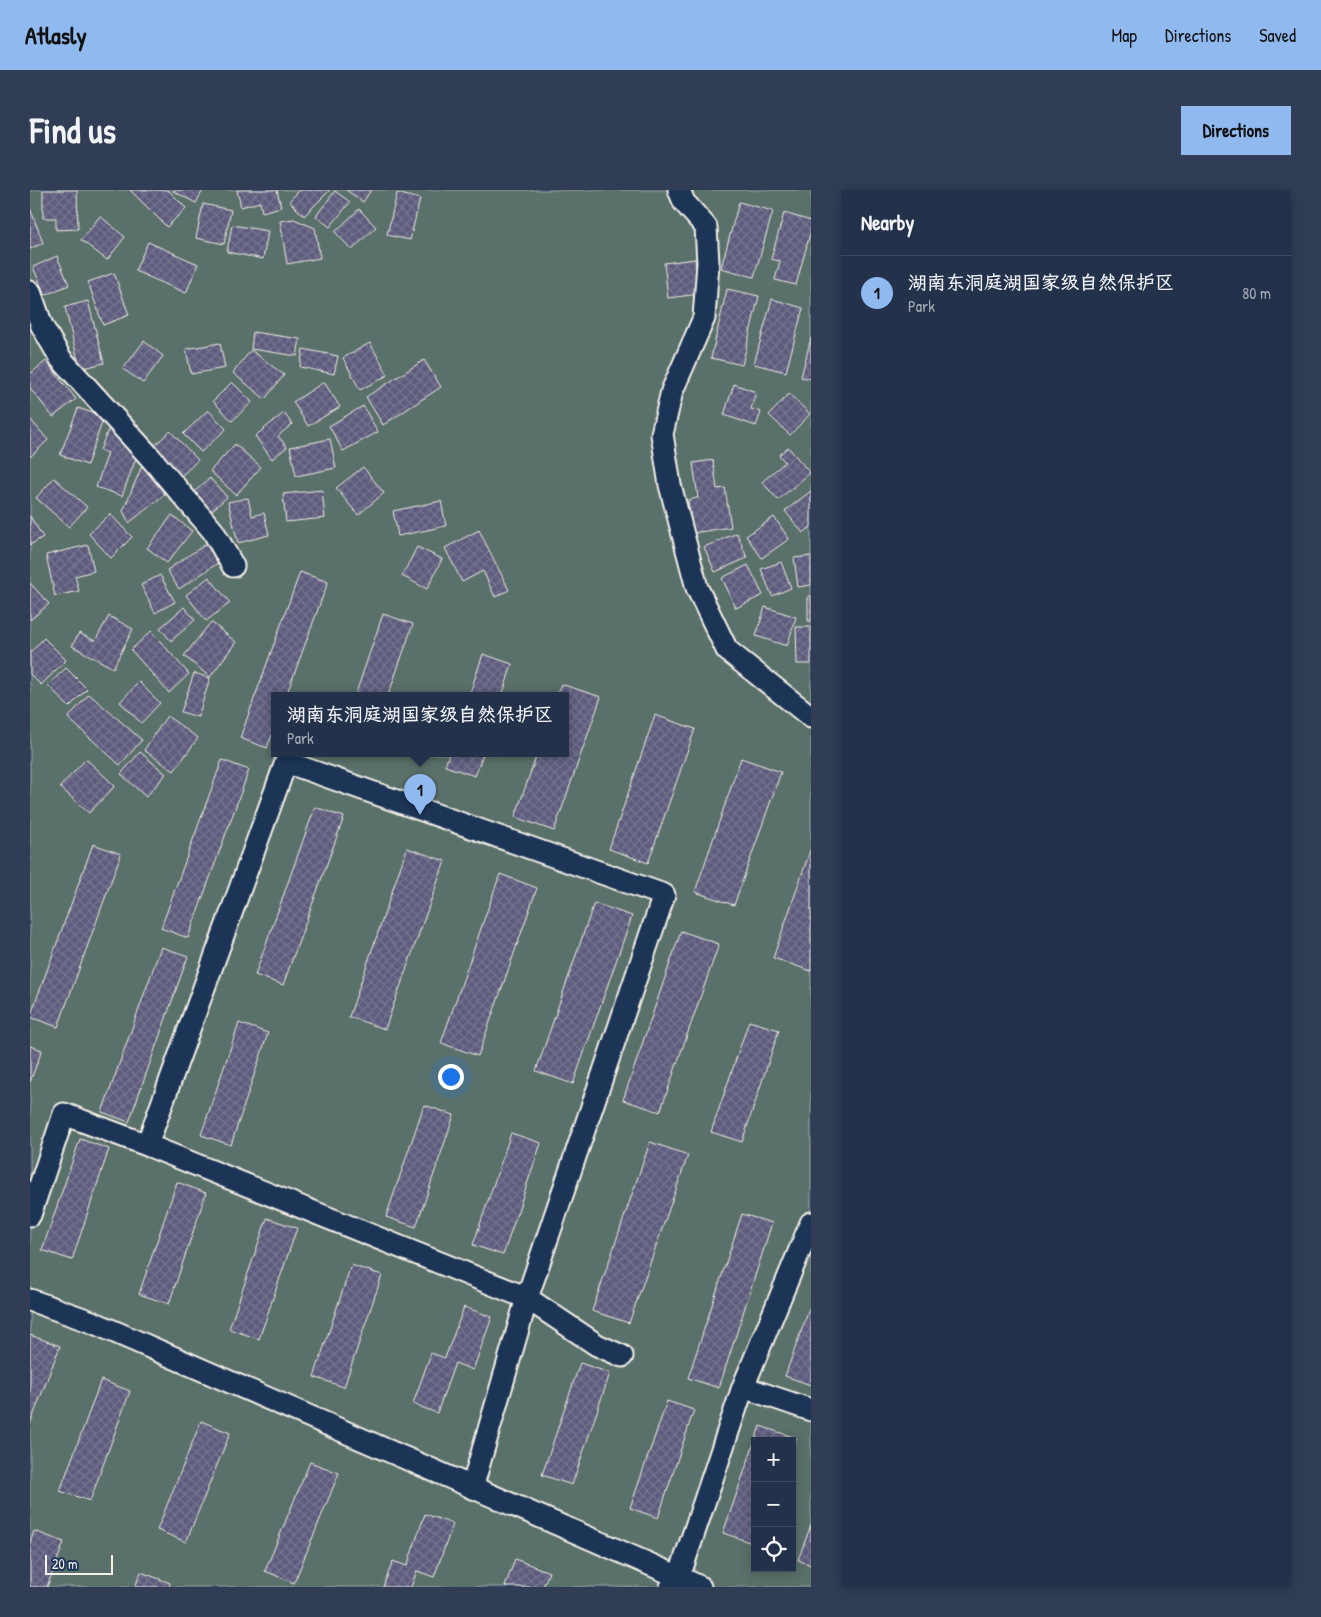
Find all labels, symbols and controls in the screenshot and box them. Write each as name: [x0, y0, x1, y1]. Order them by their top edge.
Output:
text: Atlasly: [25, 19, 87, 51]
text: Map: [1112, 23, 1137, 48]
text: Directions: [1165, 23, 1231, 48]
text: Saved: [1259, 23, 1296, 48]
button: Directions: [1181, 106, 1291, 155]
text: Find us: [30, 107, 116, 154]
text: Nearby: [861, 208, 914, 237]
text: 湖南东洞庭湖国家级自然保护区: [908, 269, 1174, 295]
text: 1: [874, 282, 880, 304]
text: 80 m: [1242, 282, 1271, 304]
text: Park: [908, 295, 935, 317]
popup: [271, 692, 569, 757]
text: 湖南东洞庭湖国家级自然保护区: [287, 701, 553, 727]
text: Park: [287, 727, 314, 749]
pin: 1: [404, 774, 436, 815]
your location: [438, 1064, 464, 1090]
map controls: [751, 1437, 796, 1572]
button: +: [751, 1437, 796, 1482]
button: −: [751, 1482, 796, 1527]
button: locate: [751, 1527, 796, 1572]
scale bar: [45, 1552, 112, 1575]
text: 20 m: [52, 1554, 78, 1573]

